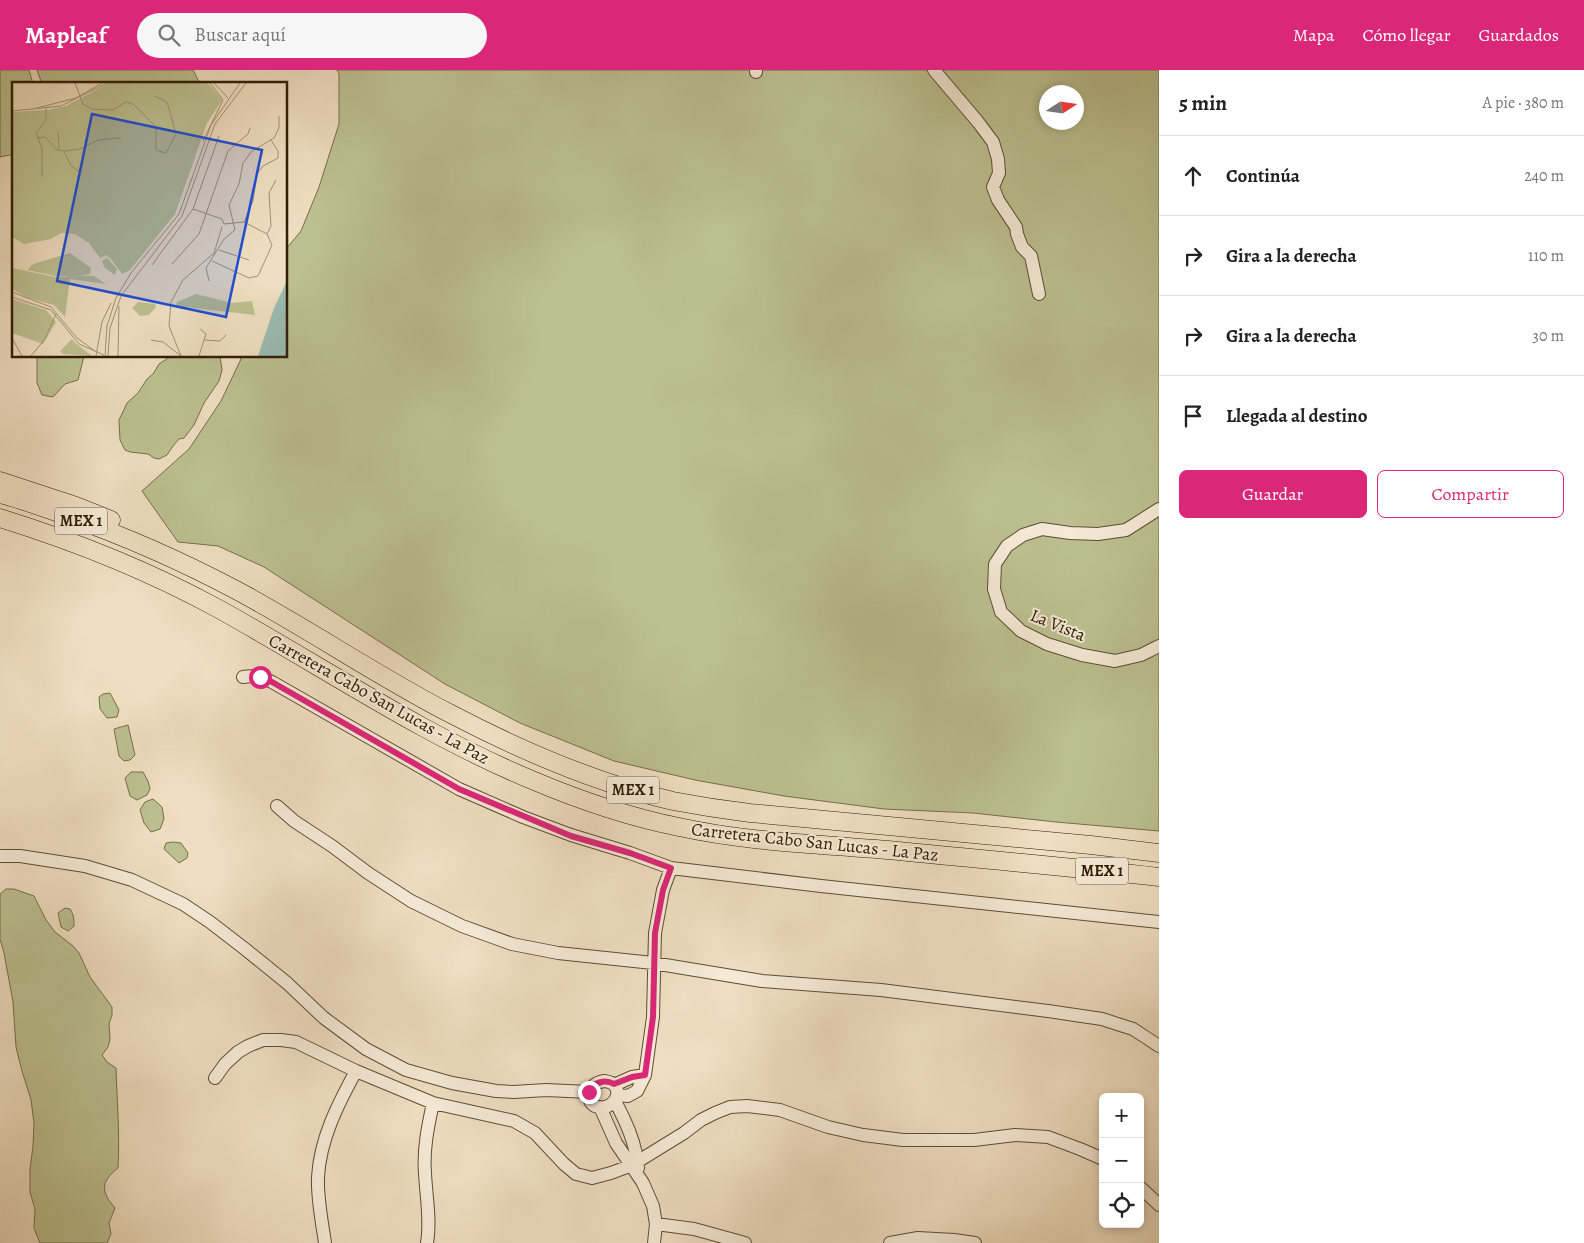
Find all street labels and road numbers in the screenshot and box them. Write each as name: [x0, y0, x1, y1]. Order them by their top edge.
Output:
road number: MEX 1: [55, 508, 107, 534]
street label: La Vista: [1027, 603, 1090, 647]
street label: Carretera Cabo San Lucas - La Paz: [264, 628, 494, 770]
road number: MEX 1: [607, 776, 659, 804]
street label: Carretera Cabo San Lucas - La Paz: [690, 817, 940, 867]
road number: MEX 1: [1076, 858, 1128, 884]

